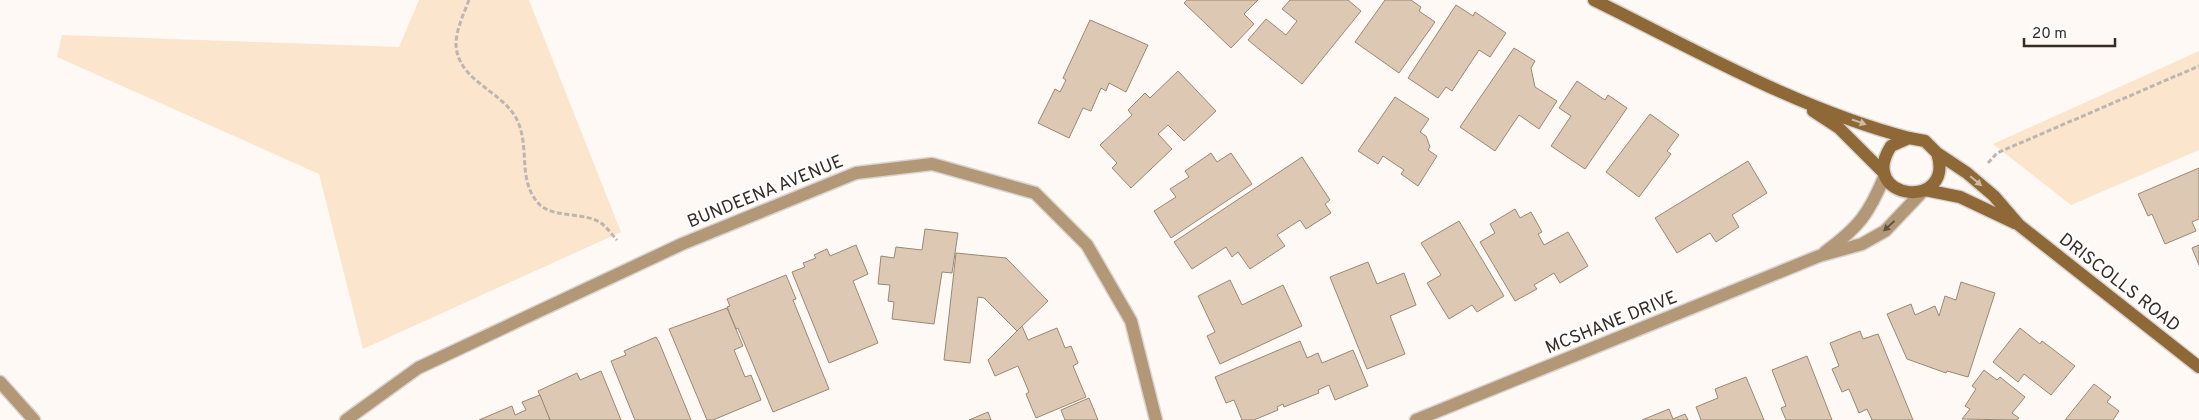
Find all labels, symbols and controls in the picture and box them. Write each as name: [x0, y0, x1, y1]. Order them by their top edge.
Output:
scale bar: [2024, 15, 2115, 47]
text: 20 m: [2032, 25, 2067, 44]
one-way arrow: [1851, 119, 1866, 126]
street label: BUNDEENA AVENUE: [684, 151, 847, 234]
one-way arrow: [1970, 175, 1982, 187]
one-way arrow: [1883, 220, 1895, 232]
street label: DRISCOLLS ROAD: [2054, 229, 2184, 338]
street label: MCSHANE DRIVE: [1542, 287, 1681, 360]

